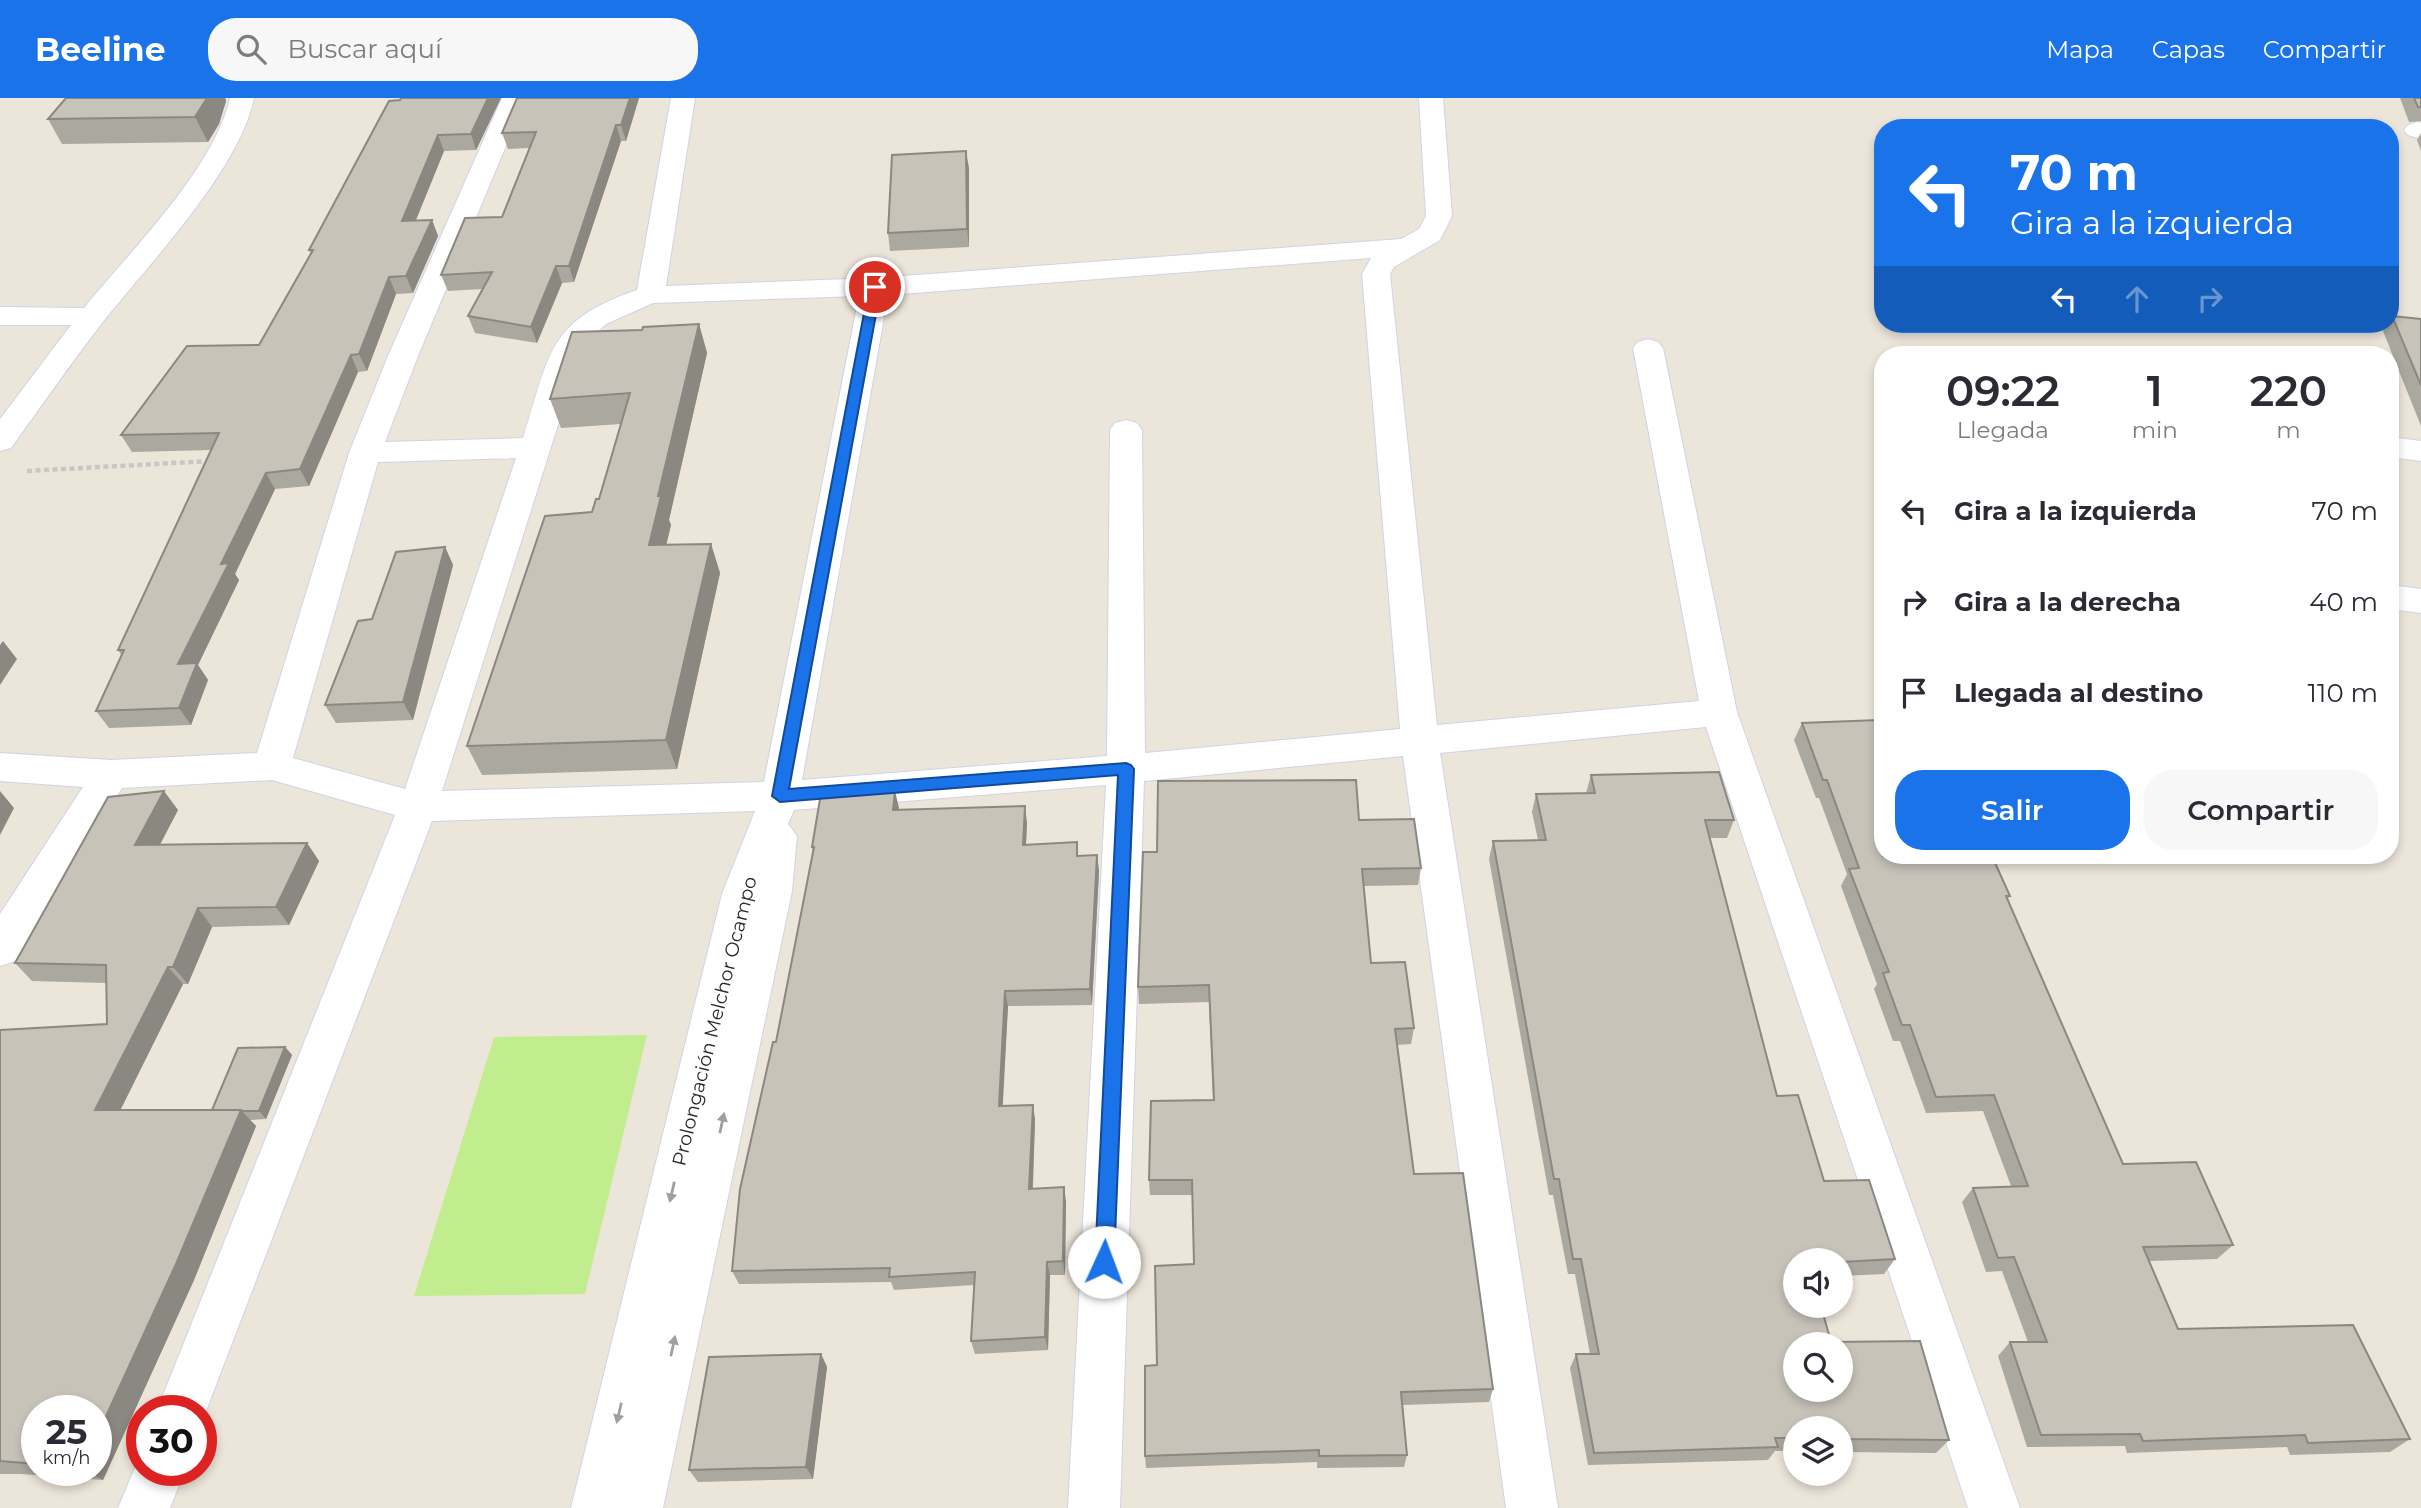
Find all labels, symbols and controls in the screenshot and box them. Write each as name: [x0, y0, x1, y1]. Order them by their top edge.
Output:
search box: [208, 18, 698, 81]
text: Beeline: [35, 29, 166, 69]
icon: search: [232, 30, 270, 68]
text: Buscar aquí: [288, 33, 442, 65]
text: Mapa: [2046, 35, 2114, 64]
text: Capas: [2152, 35, 2225, 64]
text: Compartir: [2263, 35, 2386, 64]
text: 70 m: [2010, 143, 2138, 202]
icon: left: [1895, 147, 1986, 238]
text: Gira a la izquierda: [2010, 203, 2294, 242]
pin: [845, 257, 905, 317]
icon: arrive: [856, 268, 894, 306]
icon: left: [2045, 280, 2083, 318]
icon: ahead: [2118, 280, 2156, 318]
icon: right: [2191, 280, 2229, 318]
text: 09:22: [1946, 365, 2060, 417]
text: 1: [2147, 365, 2163, 417]
text: 220: [2250, 365, 2327, 417]
text: Llegada: [1957, 416, 2049, 444]
text: min: [2132, 416, 2178, 444]
text: m: [2276, 416, 2301, 444]
icon: left: [1895, 492, 1933, 530]
text: Gira a la izquierda: [1954, 495, 2197, 527]
text: 70 m: [2312, 495, 2378, 527]
icon: right: [1895, 583, 1933, 621]
text: Gira a la derecha: [1954, 586, 2181, 618]
text: 40 m: [2309, 586, 2378, 618]
icon: arrive: [1895, 674, 1933, 712]
text: Llegada al destino: [1954, 677, 2203, 709]
text: 110 m: [2308, 677, 2378, 709]
button: Salir: [1895, 770, 2130, 850]
button: Compartir: [2144, 770, 2378, 850]
street label: Prolongación Melchor Ocampo: [667, 874, 762, 1168]
one-way arrow: [716, 1112, 727, 1134]
one-way arrow: [666, 1181, 677, 1203]
position arrow: [1067, 1225, 1141, 1299]
map controls: [1783, 1248, 1853, 1486]
button: sound: [1783, 1248, 1853, 1318]
button: search: [1783, 1332, 1853, 1402]
one-way arrow: [667, 1335, 678, 1357]
speed limit sign: 30: [126, 1395, 217, 1486]
one-way arrow: [614, 1402, 625, 1424]
text: 25: [46, 1410, 87, 1453]
button: layers: [1783, 1416, 1853, 1486]
text: km/h: [42, 1447, 91, 1469]

